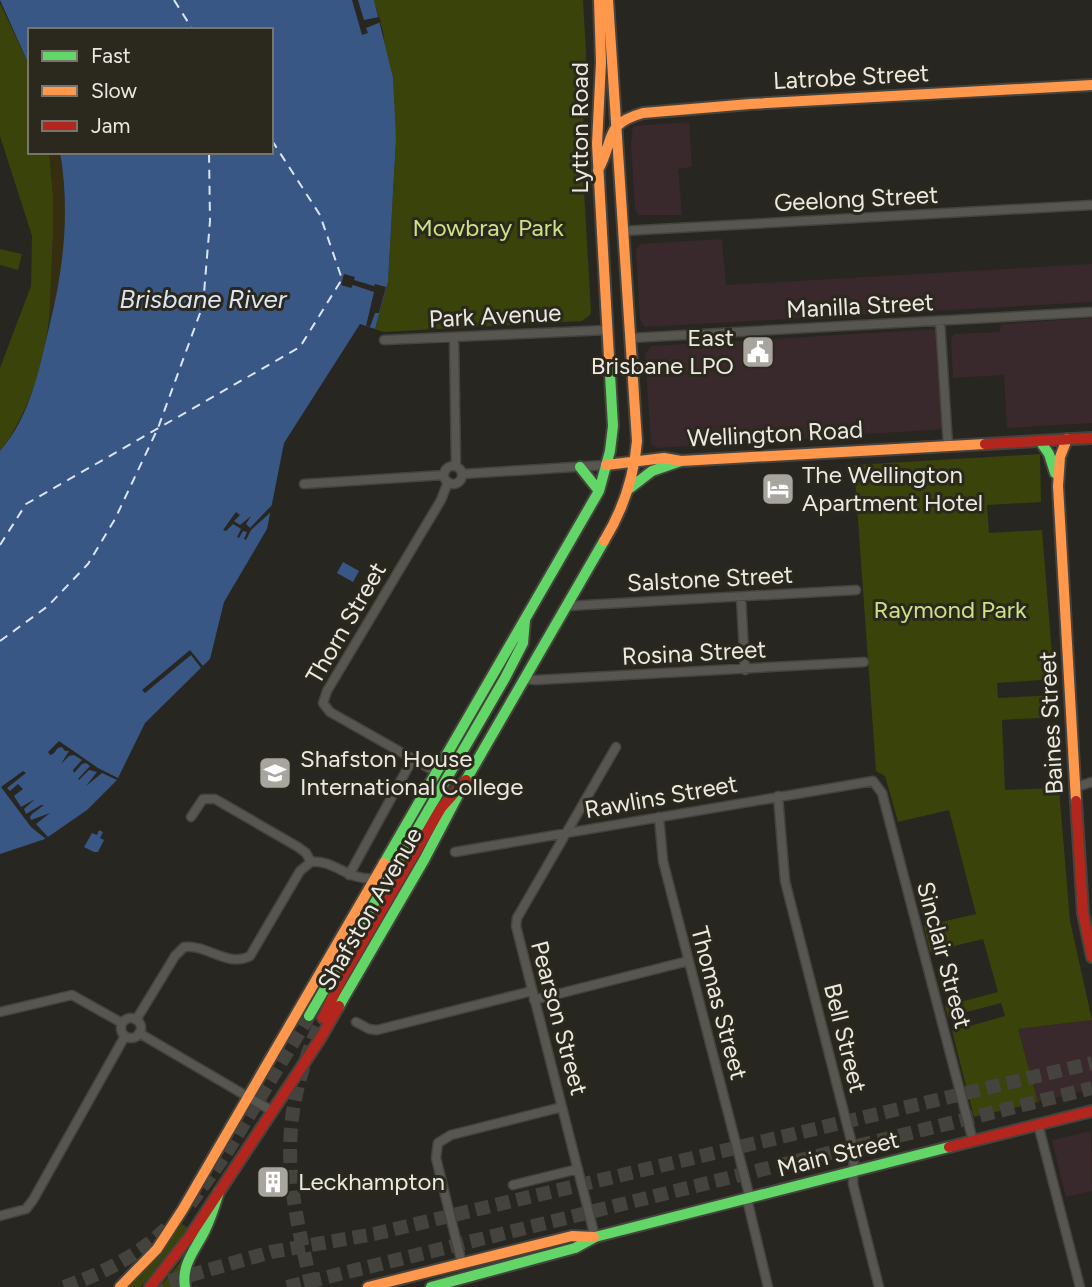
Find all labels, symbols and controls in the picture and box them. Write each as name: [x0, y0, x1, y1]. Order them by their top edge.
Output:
legend: [28, 28, 273, 154]
text: Fast: [91, 43, 131, 68]
street label: Latrobe Street: [772, 58, 930, 95]
street label: Lytton Road: [565, 62, 594, 194]
text: Slow: [91, 78, 137, 103]
text: Jam: [91, 113, 130, 138]
street label: Geelong Street: [773, 180, 939, 217]
park label: Mowbray Park: [412, 213, 564, 242]
water label: Brisbane River: [119, 283, 288, 315]
street label: Manilla Street: [786, 287, 934, 324]
street label: Park Avenue: [428, 298, 562, 333]
place label: East Brisbane LPO: [591, 323, 734, 380]
public building icon: East Brisbane LPO: [739, 333, 777, 371]
street label: Wellington Road: [686, 414, 864, 453]
place label: The Wellington Apartment Hotel: [802, 460, 983, 517]
hotel icon: The Wellington Apartment Hotel: [759, 470, 797, 508]
street label: Thorn Street: [299, 557, 392, 689]
street label: Salstone Street: [626, 560, 794, 597]
park label: Raymond Park: [873, 595, 1027, 624]
street label: Rosina Street: [621, 634, 767, 671]
street label: Baines Street: [1032, 651, 1069, 795]
place label: Shafston House International College: [300, 744, 523, 801]
school or university icon: Shafston House International College: [256, 754, 294, 792]
street label: Rawlins Street: [582, 769, 739, 824]
street label: Shafston Avenue: [311, 822, 428, 996]
street label: Sinclair Street: [911, 878, 978, 1032]
street label: Thomas Street: [685, 923, 754, 1083]
street label: Pearson Street: [525, 937, 594, 1098]
street label: Bell Street: [818, 980, 873, 1095]
street label: Main Street: [774, 1124, 902, 1183]
building icon: Leckhampton: [254, 1163, 292, 1201]
place label: Leckhampton: [298, 1167, 445, 1196]

